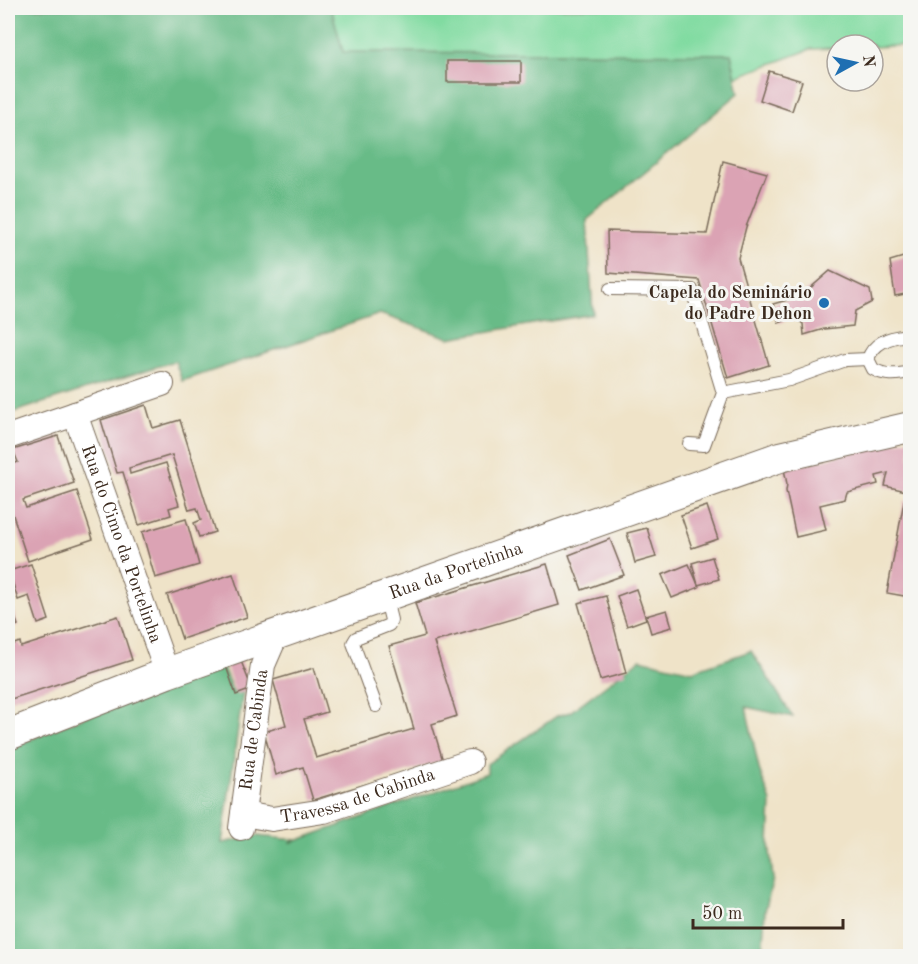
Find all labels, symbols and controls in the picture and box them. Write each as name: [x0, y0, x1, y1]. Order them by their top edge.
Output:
north arrow: [825, 33, 885, 93]
text: N: [859, 54, 877, 69]
place label: Capela do Seminário do Padre Dehon: [648, 284, 812, 323]
marker: Capela do Seminário do Padre Dehon: [817, 296, 831, 310]
street label: Rua do Cimo da Portelinha: [78, 443, 165, 646]
street label: Rua da Portelinha: [387, 539, 525, 603]
street label: Rua de Cabinda: [237, 668, 271, 792]
street label: Travessa de Cabinda: [279, 765, 437, 827]
scale bar: [693, 892, 843, 930]
text: 50 m: [702, 905, 742, 923]

